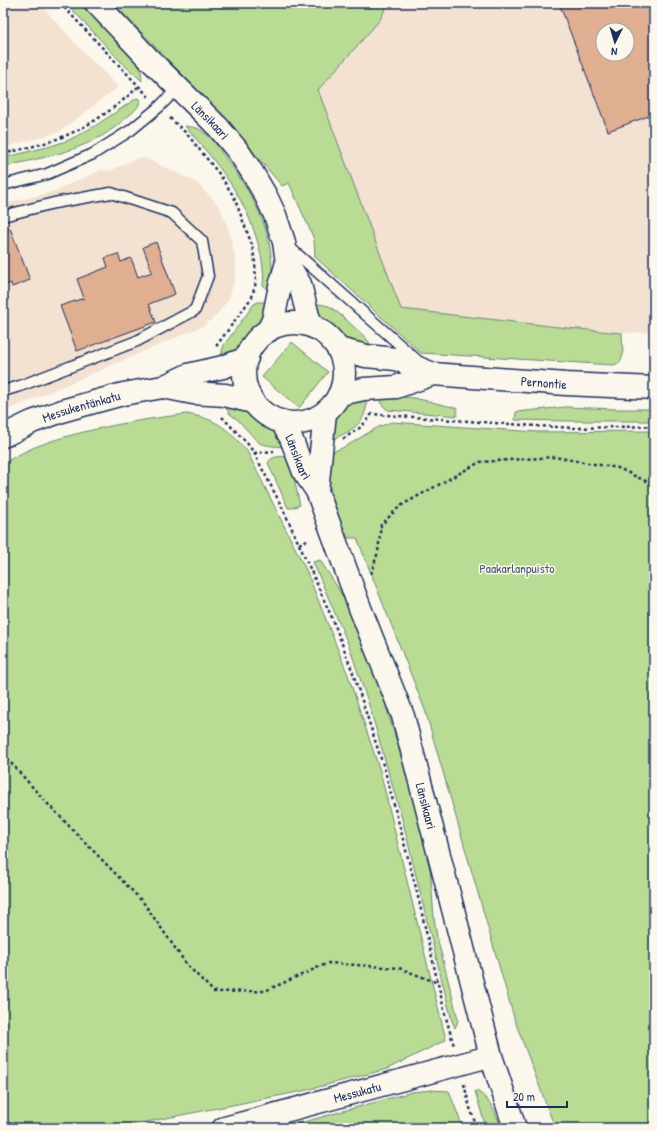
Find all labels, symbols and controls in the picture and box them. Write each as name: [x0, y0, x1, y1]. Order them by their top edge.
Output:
north arrow: [595, 22, 635, 62]
text: N: [610, 45, 618, 59]
street label: Länsikaari: [188, 97, 234, 143]
street label: Pernontie: [520, 372, 567, 393]
street label: Messukentänkatu: [40, 386, 122, 426]
street label: Länsikaari: [282, 431, 316, 483]
park label: Paakarlanpuisto: [480, 559, 554, 577]
street label: Länsikaari: [412, 781, 441, 831]
street label: Messukatu: [332, 1077, 383, 1107]
scale bar: [507, 1083, 567, 1109]
text: 20 m: [513, 1088, 535, 1105]

